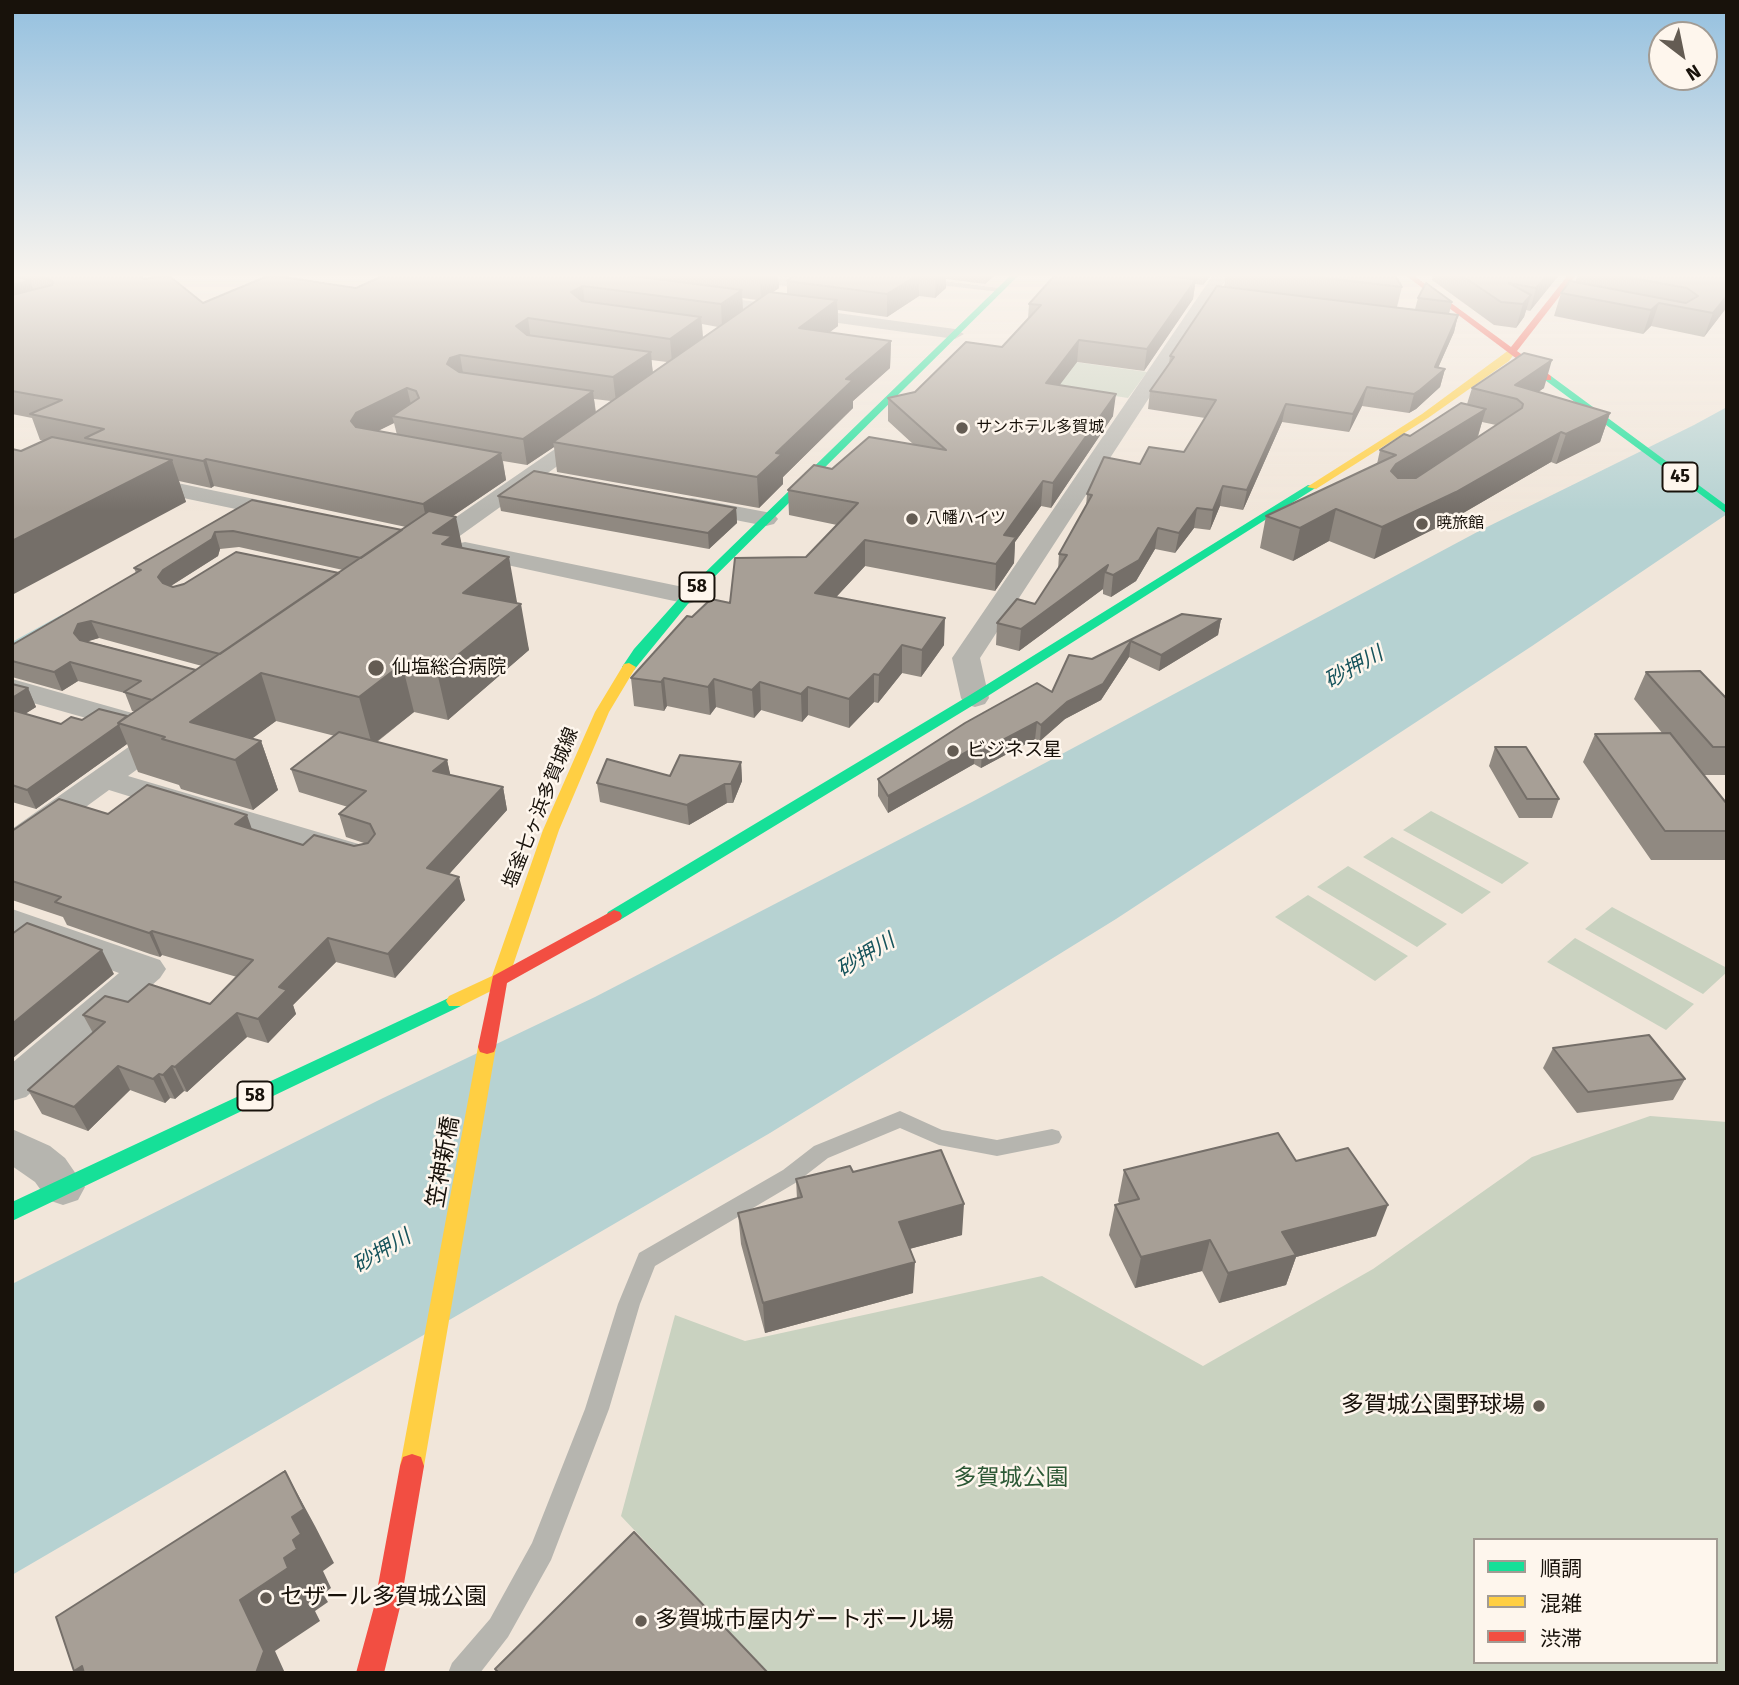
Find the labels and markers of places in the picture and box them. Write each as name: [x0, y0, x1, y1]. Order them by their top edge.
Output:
place label: サンホテル多賀城: [976, 418, 1104, 438]
marker: サンホテル多賀城: [954, 420, 970, 436]
place label: 八幡ハイツ: [926, 509, 1006, 529]
marker: 八幡ハイツ: [904, 511, 920, 527]
place label: 暁旅館: [1436, 514, 1484, 534]
marker: 暁旅館: [1414, 516, 1430, 532]
place label: 仙塩総合病院: [392, 657, 506, 679]
marker: 仙塩総合病院: [366, 658, 386, 678]
place label: ビジネス星: [967, 740, 1062, 762]
marker: ビジネス星: [945, 743, 961, 759]
place label: 多賀城公園野球場: [1341, 1392, 1525, 1420]
marker: 多賀城公園野球場: [1531, 1398, 1547, 1414]
place label: セザール多賀城公園: [280, 1584, 487, 1612]
marker: セザール多賀城公園: [258, 1590, 274, 1606]
place label: 多賀城市屋内ゲートボール場: [655, 1607, 954, 1635]
marker: 多賀城市屋内ゲートボール場: [633, 1613, 649, 1629]

